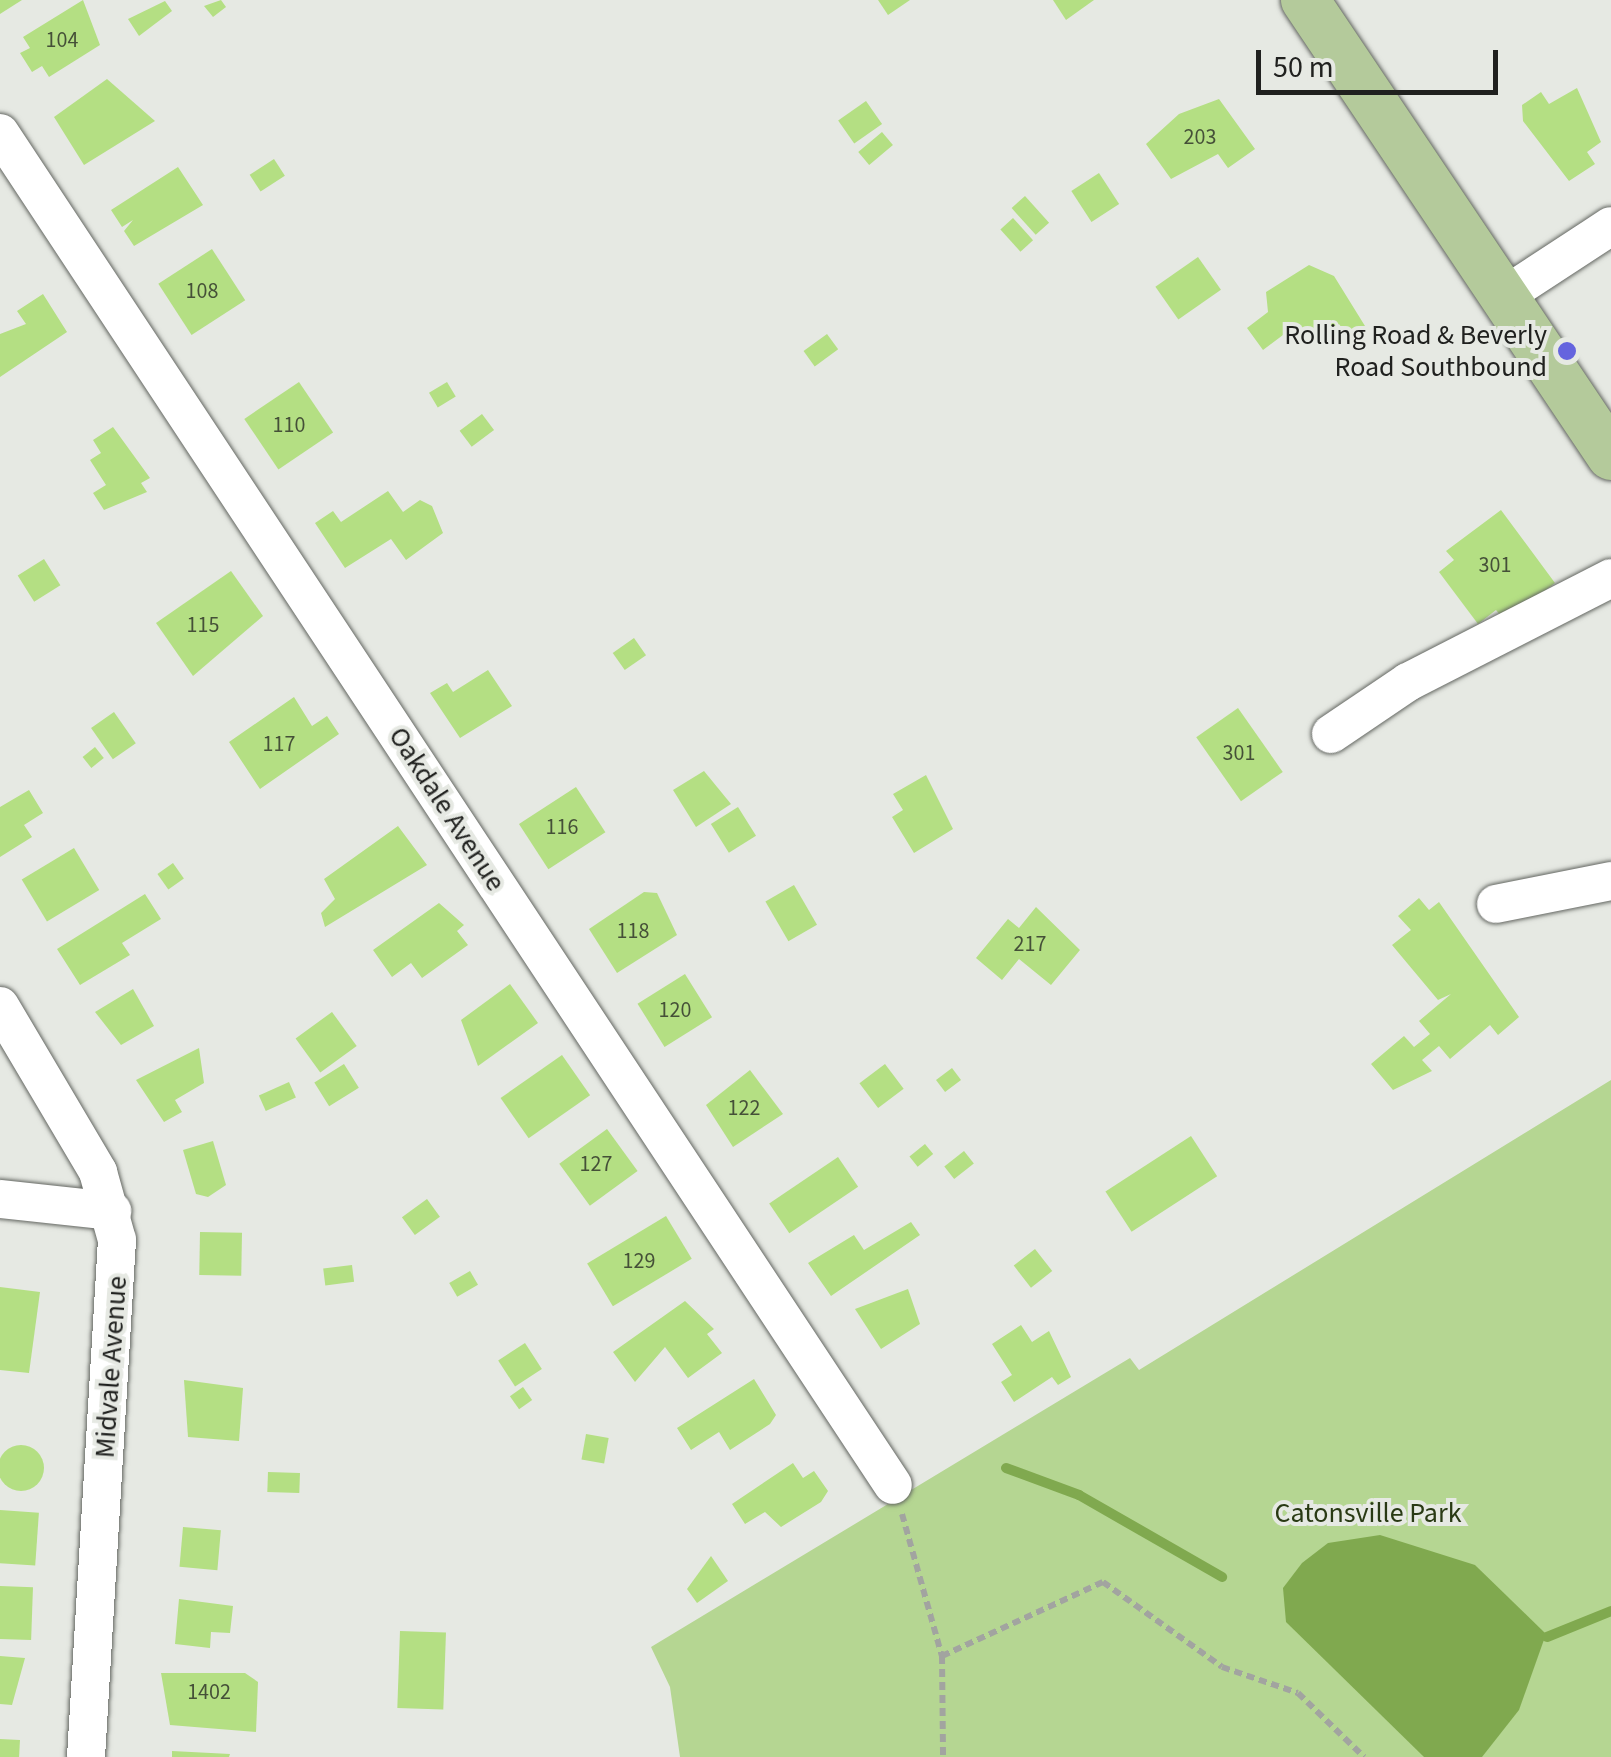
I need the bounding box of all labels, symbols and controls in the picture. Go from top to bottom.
house number: 104 [46,28,78,54]
scale bar [1261,30,1504,92]
text: 50 m [1273,46,1334,89]
house number: 203 [1184,125,1216,151]
house number: 108 [186,279,218,305]
place label: Rolling Road & Beverly Road Southbound [1284,318,1547,384]
marker: Rolling Road & Beverly Road Southbound [1556,340,1578,362]
house number: 110 [273,413,305,439]
house number: 301 [1479,553,1511,579]
house number: 115 [187,613,219,639]
street label: Oakdale Avenue [382,721,512,897]
house number: 117 [263,732,295,758]
house number: 301 [1223,741,1255,767]
house number: 116 [546,815,578,841]
house number: 118 [617,919,649,945]
house number: 217 [1014,932,1046,958]
house number: 120 [659,998,691,1024]
house number: 122 [728,1096,760,1122]
house number: 127 [580,1152,612,1178]
house number: 129 [623,1249,655,1275]
street label: Midvale Avenue [88,1275,134,1459]
park label: Catonsville Park [1274,1496,1462,1530]
house number: 1402 [187,1680,231,1706]

